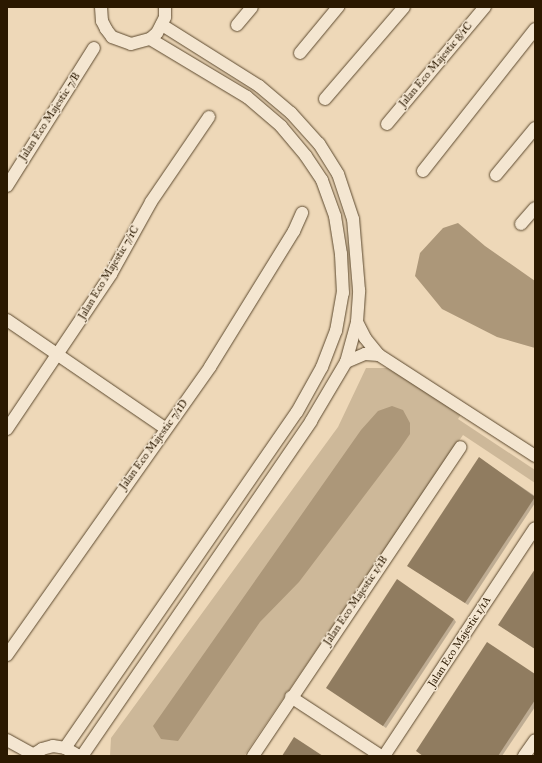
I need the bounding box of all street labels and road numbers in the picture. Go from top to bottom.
street label: Jalan Eco Majestic 8/1C [397,20,475,110]
street label: Jalan Eco Majestic 7/B [17,70,83,164]
street label: Jalan Eco Majestic 7/1C [76,224,142,322]
street label: Jalan Eco Majestic 7/1D [117,397,191,493]
street label: Jalan Eco Majestic 1/1B [321,554,391,648]
street label: Jalan Eco Majestic 1/1A [426,594,494,690]

